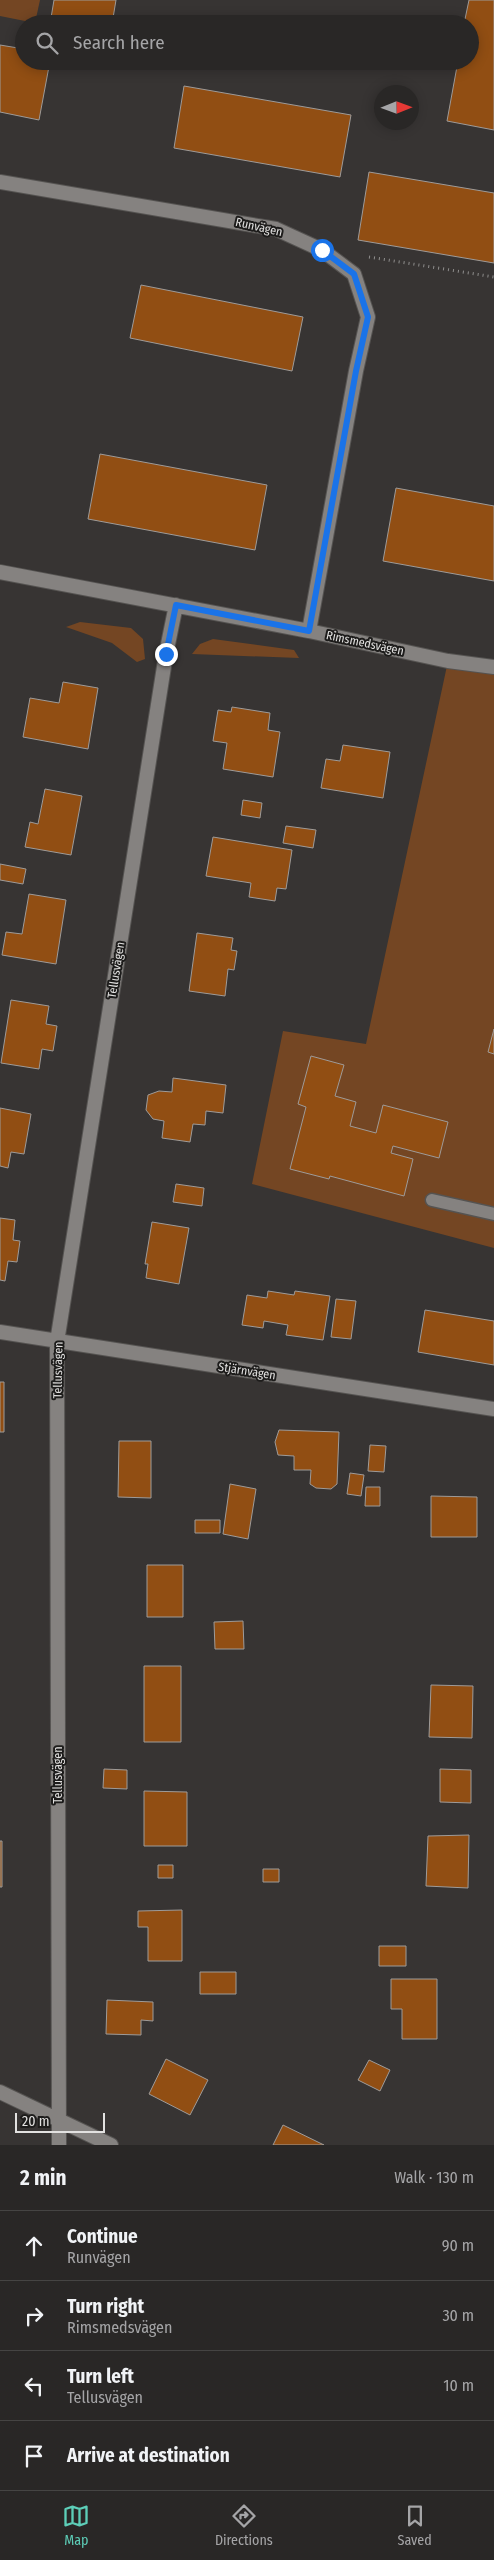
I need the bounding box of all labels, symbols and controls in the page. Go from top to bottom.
search box [15,15,479,70]
icon: search [33,29,61,57]
text: Search here [73,31,165,54]
north arrow [374,85,419,130]
street label: Runvägen [234,215,284,239]
route start [311,239,334,262]
street label: Rimsmedsvägen [325,628,405,658]
route end [155,643,178,666]
street label: Tellusvägen [105,941,127,999]
street label: Tellusvägen [51,1341,65,1399]
street label: Stjärnvägen [217,1360,277,1382]
street label: Tellusvägen [51,1746,65,1804]
scale bar [15,2110,105,2133]
text: 20 m [22,2113,50,2130]
text: 2 min [20,2165,67,2191]
text: Walk · 130 m [394,2168,474,2187]
text: Continue [67,2225,138,2248]
icon: ahead [20,2232,48,2260]
text: 90 m [442,2236,474,2255]
text: Runvägen [67,2248,131,2267]
text: Turn right [67,2295,144,2318]
icon: right [20,2302,48,2330]
text: 30 m [442,2306,474,2325]
text: Rimsmedsvägen [67,2318,172,2337]
text: Turn left [67,2365,134,2388]
icon: left [20,2372,48,2400]
text: 10 m [443,2376,474,2395]
text: Tellusvägen [67,2388,143,2407]
icon: arrive [20,2442,48,2470]
text: Arrive at destination [67,2444,230,2467]
tab: Map [62,2502,90,2549]
tab: Directions [215,2502,273,2549]
tab: Saved [397,2502,432,2549]

